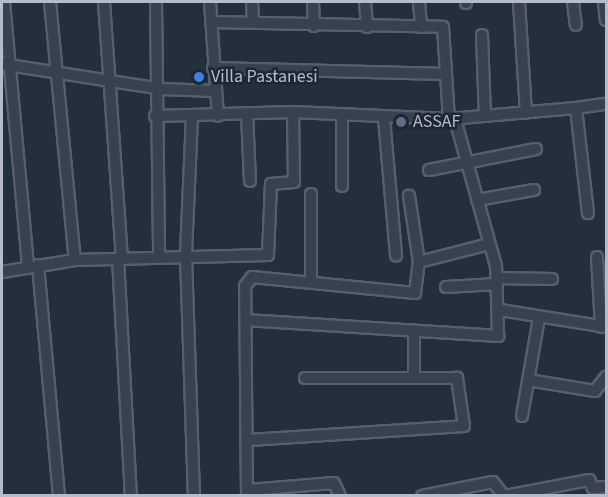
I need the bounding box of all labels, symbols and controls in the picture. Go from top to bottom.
place label: Villa Pastanesi [211,66,318,88]
marker: Villa Pastanesi [192,70,206,84]
place label: ASSAF [413,111,460,133]
marker: ASSAF [394,115,408,129]

